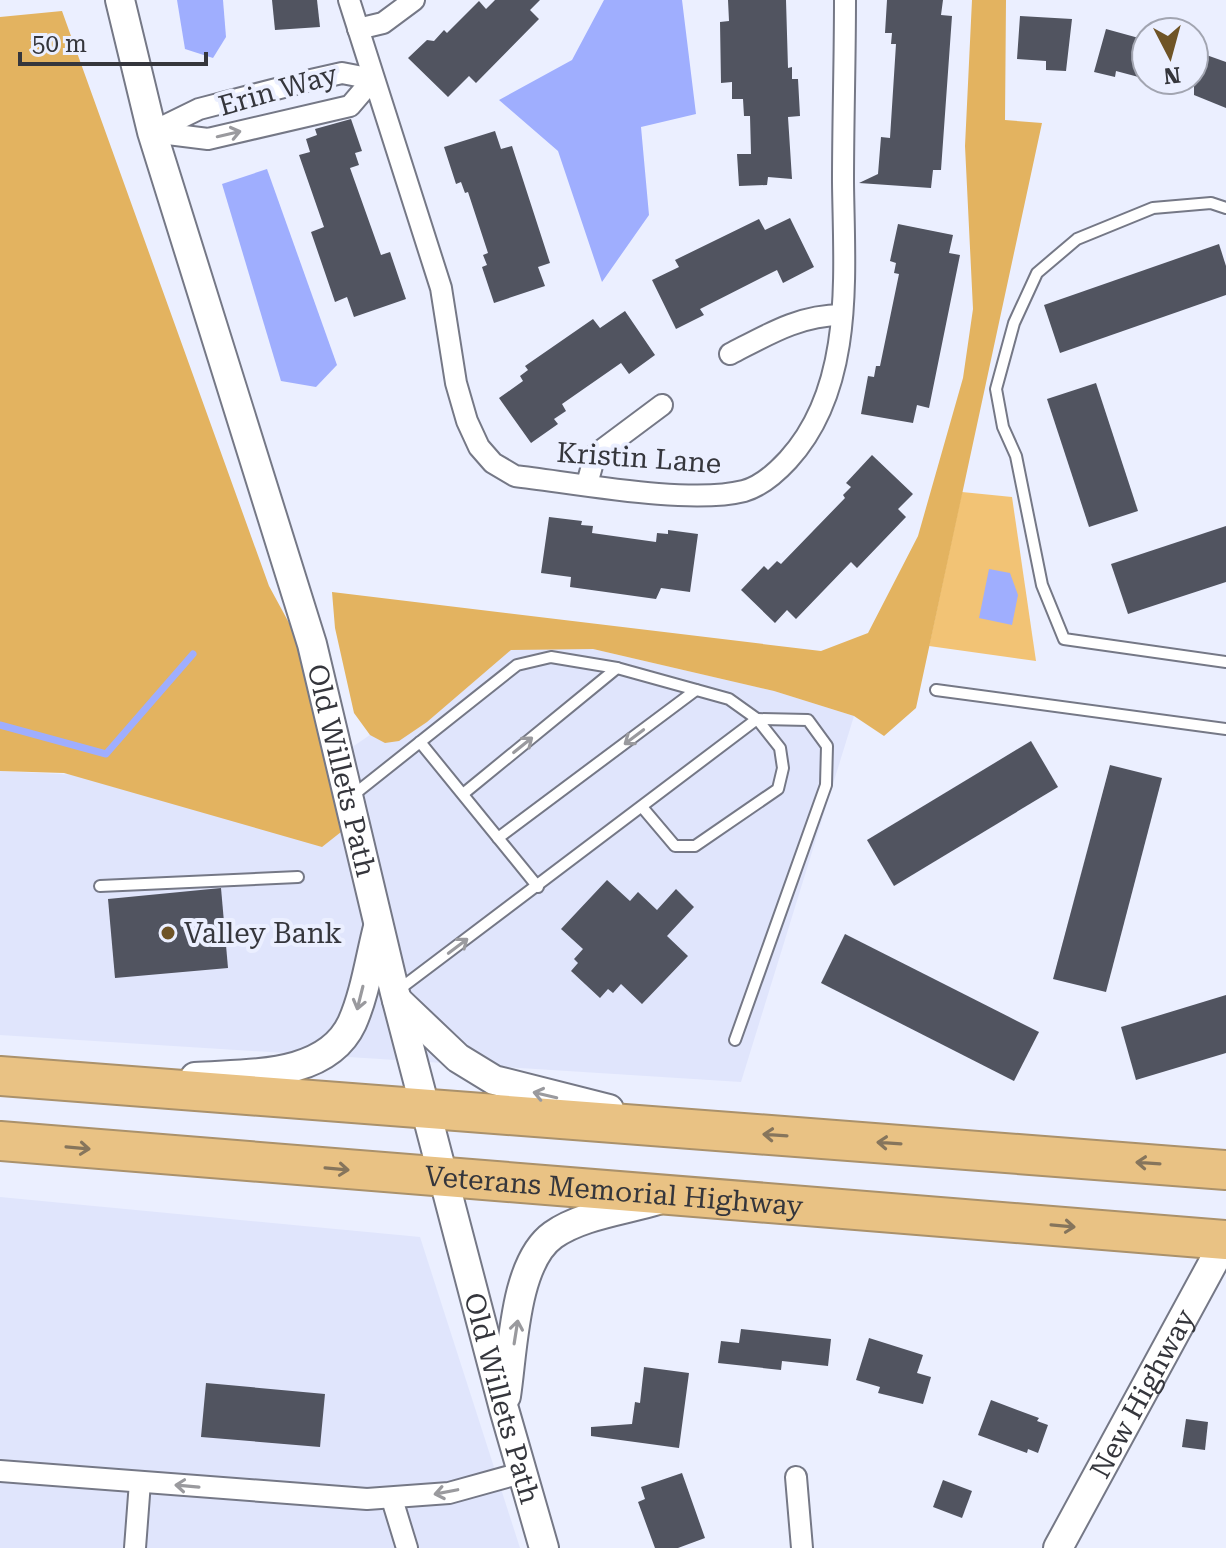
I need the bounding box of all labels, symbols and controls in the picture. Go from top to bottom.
scale bar [20,16,206,66]
north arrow [1130,16,1210,96]
text: 50 m [32,30,87,58]
street label: Erin Way [215,57,342,123]
text: N [1162,62,1182,89]
one-way arrow [215,126,241,141]
street label: Kristin Lane [556,436,722,480]
street label: Old Willets Path [301,661,383,880]
one-way arrow [623,729,645,745]
one-way arrow [512,736,533,754]
place label: Valley Bank [184,917,342,950]
marker: Valley Bank [159,924,177,942]
one-way arrow [447,938,468,955]
one-way arrow [351,984,366,1010]
one-way arrow [533,1086,559,1101]
one-way arrow [762,1127,789,1142]
one-way arrow [876,1135,903,1150]
one-way arrow [64,1141,91,1156]
one-way arrow [1135,1156,1162,1171]
street label: Veterans Memorial Highway [424,1159,805,1222]
one-way arrow [323,1162,350,1177]
one-way arrow [1049,1219,1076,1234]
street label: Old Willets Path [458,1289,547,1507]
street label: New Highway [1083,1303,1201,1484]
one-way arrow [509,1319,524,1345]
one-way arrow [174,1478,201,1493]
one-way arrow [434,1486,459,1501]

